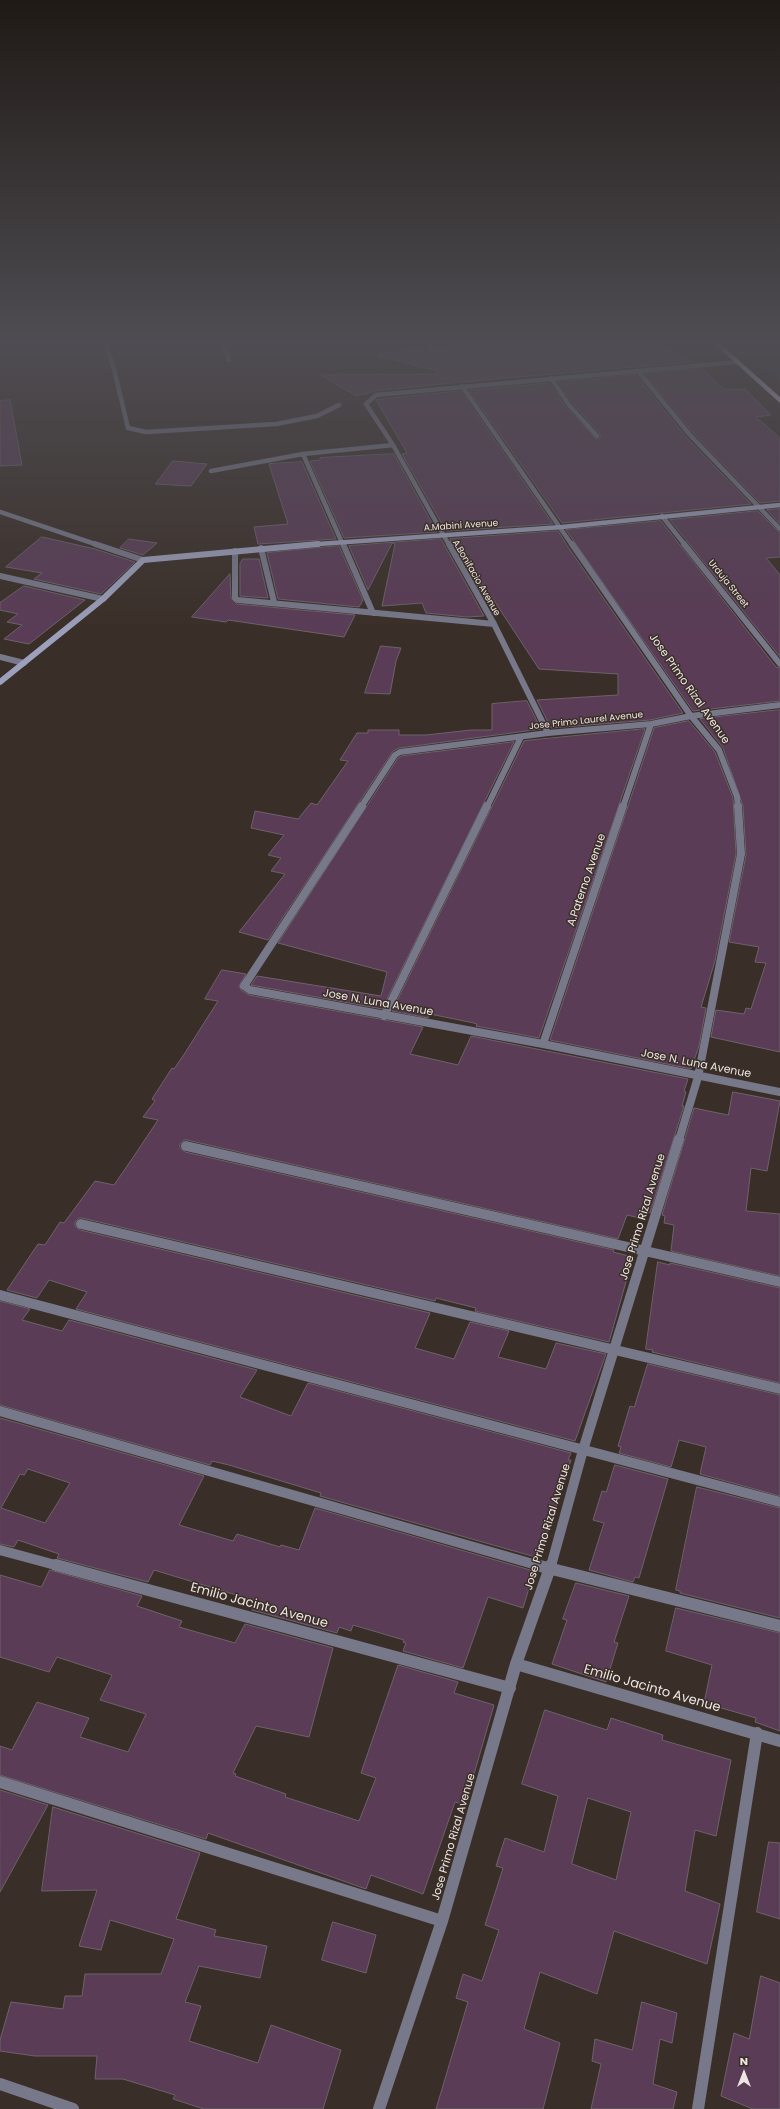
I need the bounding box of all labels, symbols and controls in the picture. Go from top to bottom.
street label: A.Mabini Avenue [424,518,498,534]
street label: A.Bonifacio Avenue [450,538,502,618]
street label: Urduja Street [705,558,751,610]
street label: Jose Primo Rizal Avenue [646,631,732,747]
street label: Jose Primo Laurel Avenue [528,710,644,732]
street label: A.Paterno Avenue [565,832,609,928]
street label: Jose N. Luna Avenue [322,987,434,1019]
street label: Jose N. Luna Avenue [640,1047,752,1081]
street label: Jose Primo Rizal Avenue [617,1152,669,1282]
street label: Jose Primo Rizal Avenue [522,1462,574,1592]
street label: Emilio Jacinto Avenue [188,1580,330,1632]
street label: Emilio Jacinto Avenue [582,1662,722,1716]
street label: Jose Primo Rizal Avenue [430,1772,478,1902]
north arrow [724,2053,764,2093]
text: N [740,2053,748,2069]

